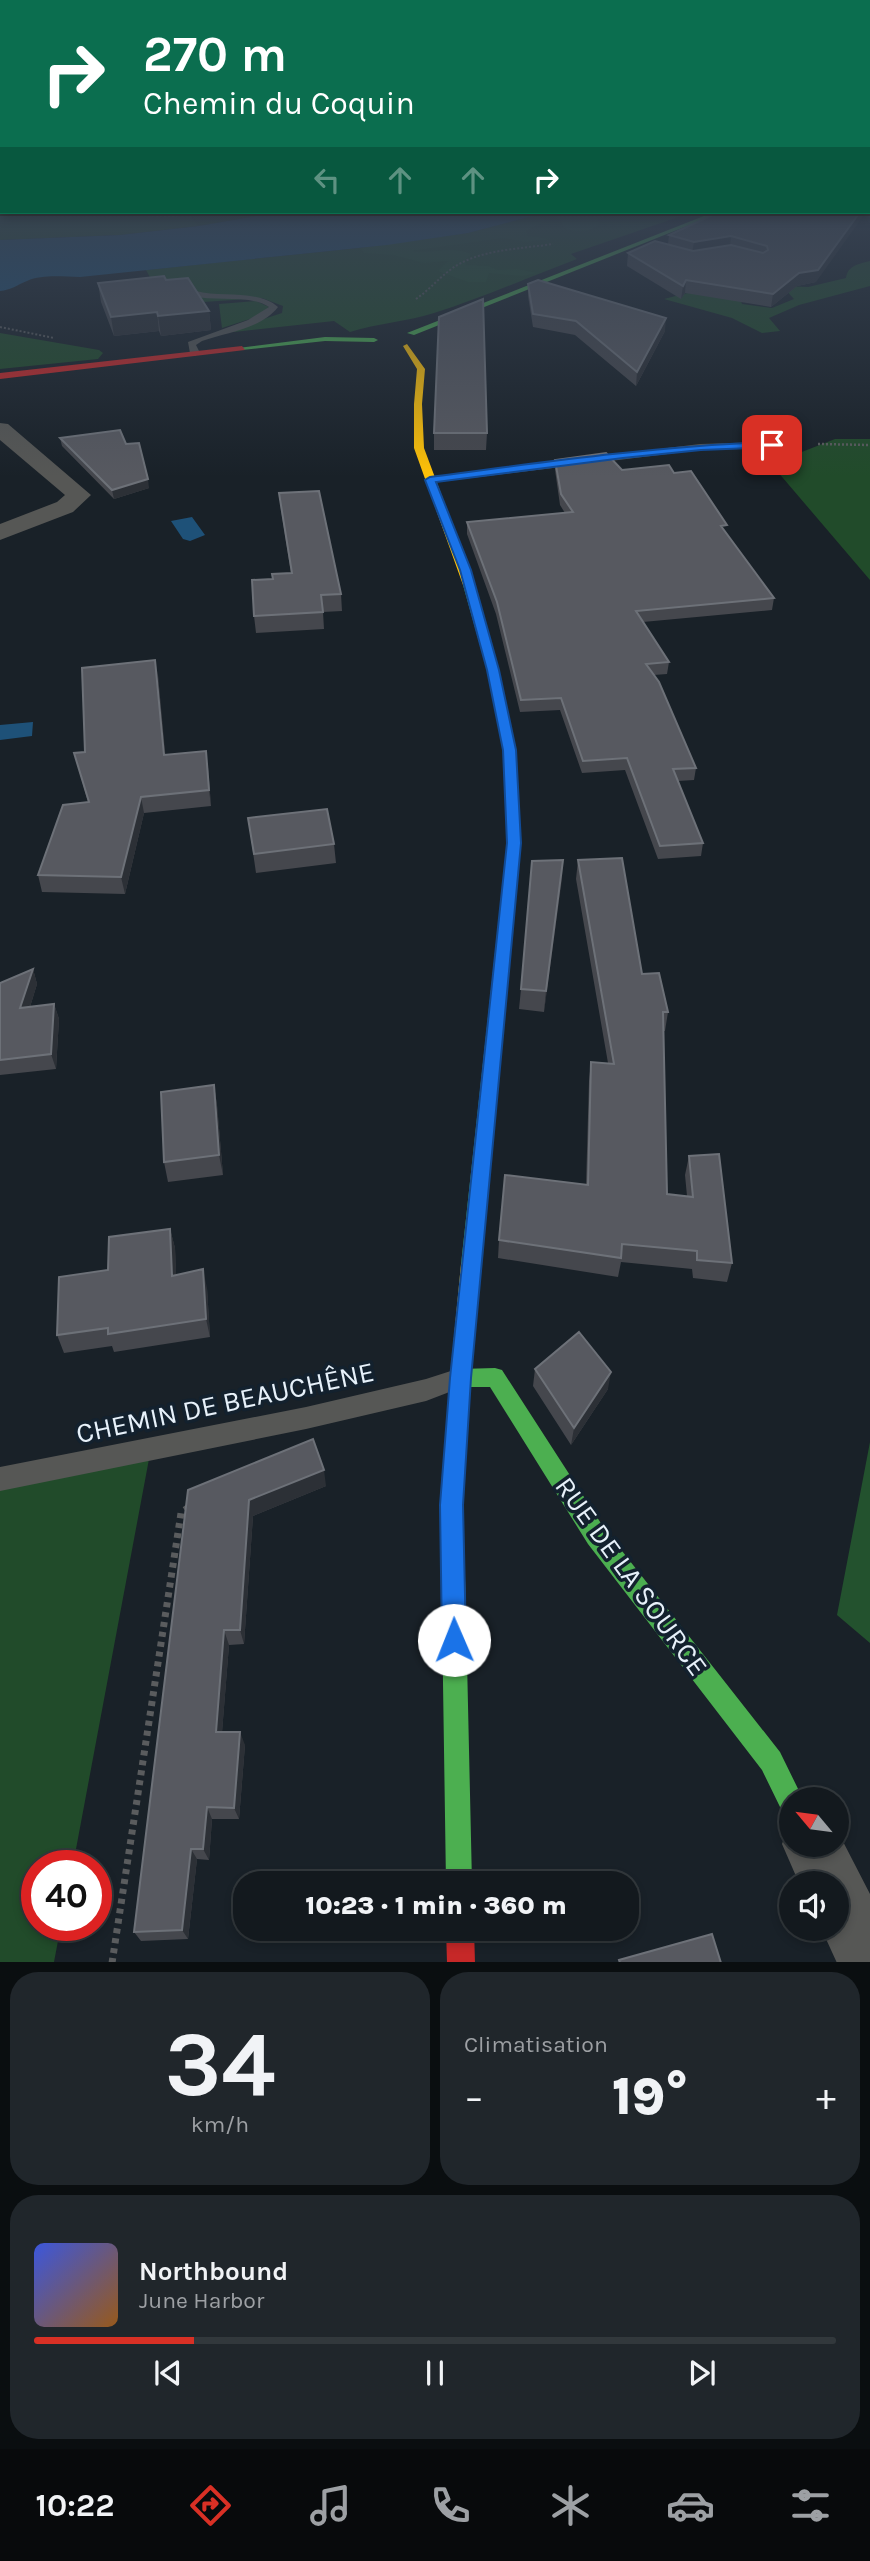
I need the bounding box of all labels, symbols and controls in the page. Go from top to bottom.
text: 270 m [143,26,287,83]
icon: right [28,28,119,119]
text: Chemin du Coquin [143,85,415,122]
icon: left [308,161,346,199]
icon: ahead [381,161,419,199]
icon: ahead [454,161,492,199]
icon: right [527,161,565,199]
pin [742,415,802,475]
icon: arrive [753,426,791,464]
street label: CHEMIN DE BEAUCHÊNE [73,1355,377,1450]
street label: RUE DE LA SOURCE [548,1470,715,1682]
position arrow [417,1603,491,1677]
north arrow [779,1787,849,1857]
map controls [779,1787,849,1941]
speed limit sign: 40 [21,1850,112,1941]
button: sound [779,1871,849,1941]
text: 10:23 · 1 min · 360 m [305,1890,567,1921]
text: 34 [165,2012,275,2118]
text: Climatisation [464,2031,608,2058]
text: 19° [612,2066,688,2127]
text: − [464,2075,484,2120]
text: + [816,2075,836,2120]
text: km/h [191,2111,249,2138]
text: Northbound [139,2256,288,2287]
text: June Harbor [139,2287,264,2314]
icon: previous [149,2354,187,2392]
icon: pause [416,2354,454,2392]
icon: next [683,2354,721,2392]
icon: directions [186,2481,235,2530]
icon: music [306,2481,355,2530]
icon: phone [426,2481,475,2530]
icon: climate [546,2481,595,2530]
icon: car [666,2481,715,2530]
icon: filters [786,2481,835,2530]
text: 10:22 [36,2487,115,2524]

